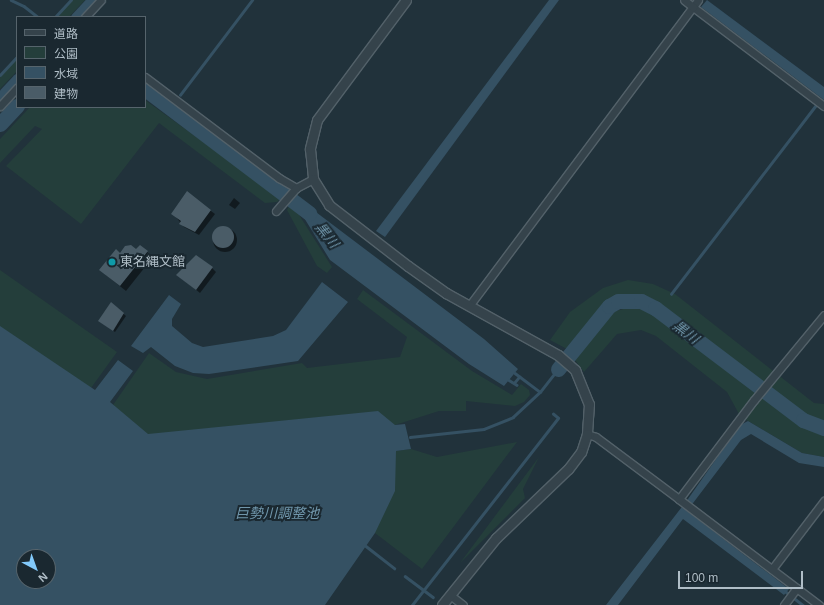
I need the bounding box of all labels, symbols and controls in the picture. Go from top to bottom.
legend [16,16,146,108]
text: 道路 [54,27,78,41]
text: 公園 [54,47,78,61]
text: 水域 [54,67,78,81]
text: 建物 [54,87,78,101]
water label: 黒川 [312,219,342,251]
place label: 東名縄文館 [120,254,185,270]
marker: 東名縄文館 [107,257,117,267]
water label: 黒川 [670,317,702,347]
water label: 巨勢川調整池 [235,505,319,521]
north arrow [16,549,56,589]
scale bar [680,563,805,589]
text: N [36,570,50,584]
text: 100 m [685,571,718,585]

